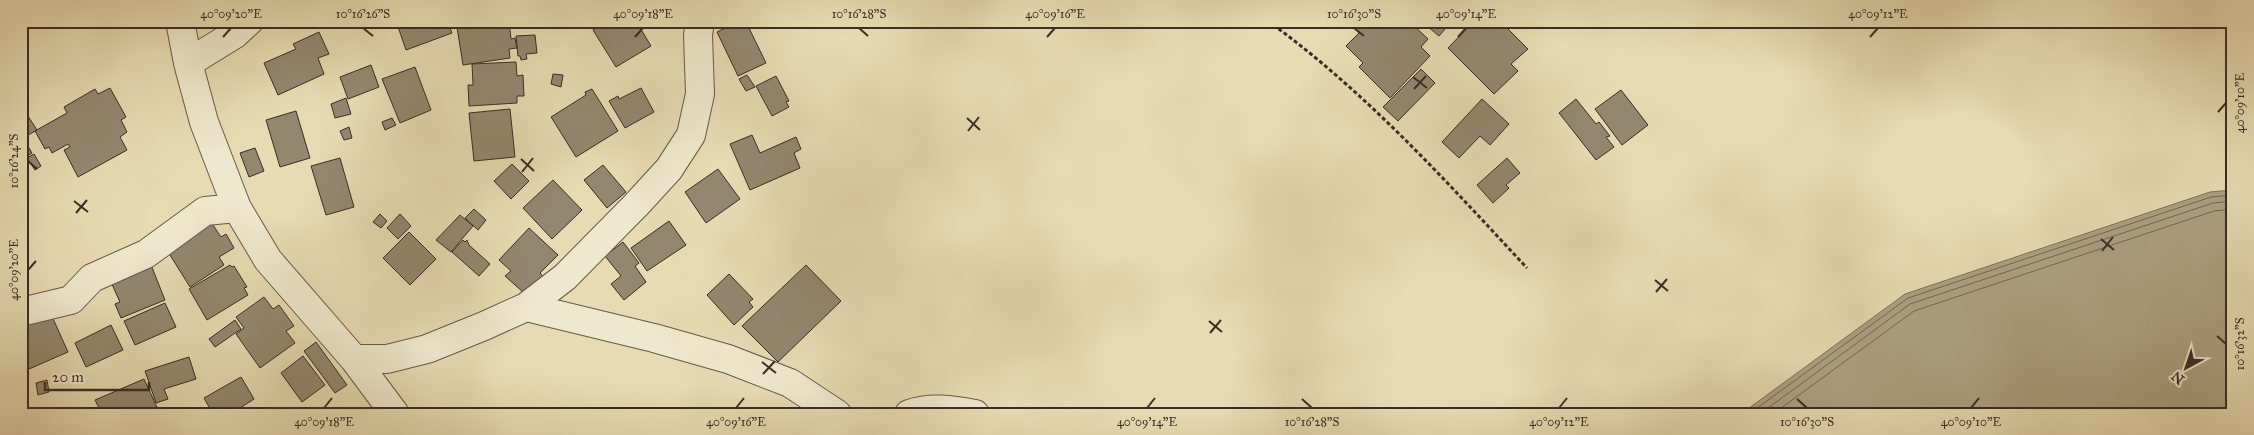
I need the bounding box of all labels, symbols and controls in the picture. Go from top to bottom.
text: 40°09'20"E [200,7,262,21]
text: 10°16'26"S [336,7,390,21]
text: 40°09'18"E [613,7,673,21]
text: 10°16'28"S [832,7,886,21]
text: 40°09'16"E [1025,7,1085,21]
text: 10°16'30"S [1327,7,1381,21]
text: 40°09'14"E [1436,7,1496,21]
text: 40°09'12"E [1848,7,1908,21]
text: 40°09'10"E [2233,72,2247,133]
text: 10°16'24"S [7,133,21,188]
text: 40°09'20"E [7,239,21,301]
text: 10°16'32"S [2233,317,2247,371]
north arrow [2162,342,2212,392]
scale bar [45,360,149,392]
text: N [2168,367,2188,388]
text: 20 m [52,368,84,386]
text: 40°09'18"E [294,415,354,429]
text: 40°09'16"E [706,415,766,429]
text: 40°09'14"E [1117,415,1177,429]
text: 10°16'28"S [1285,415,1339,429]
text: 40°09'12"E [1529,415,1589,429]
text: 10°16'30"S [1780,415,1834,429]
text: 40°09'10"E [1941,415,2002,429]

